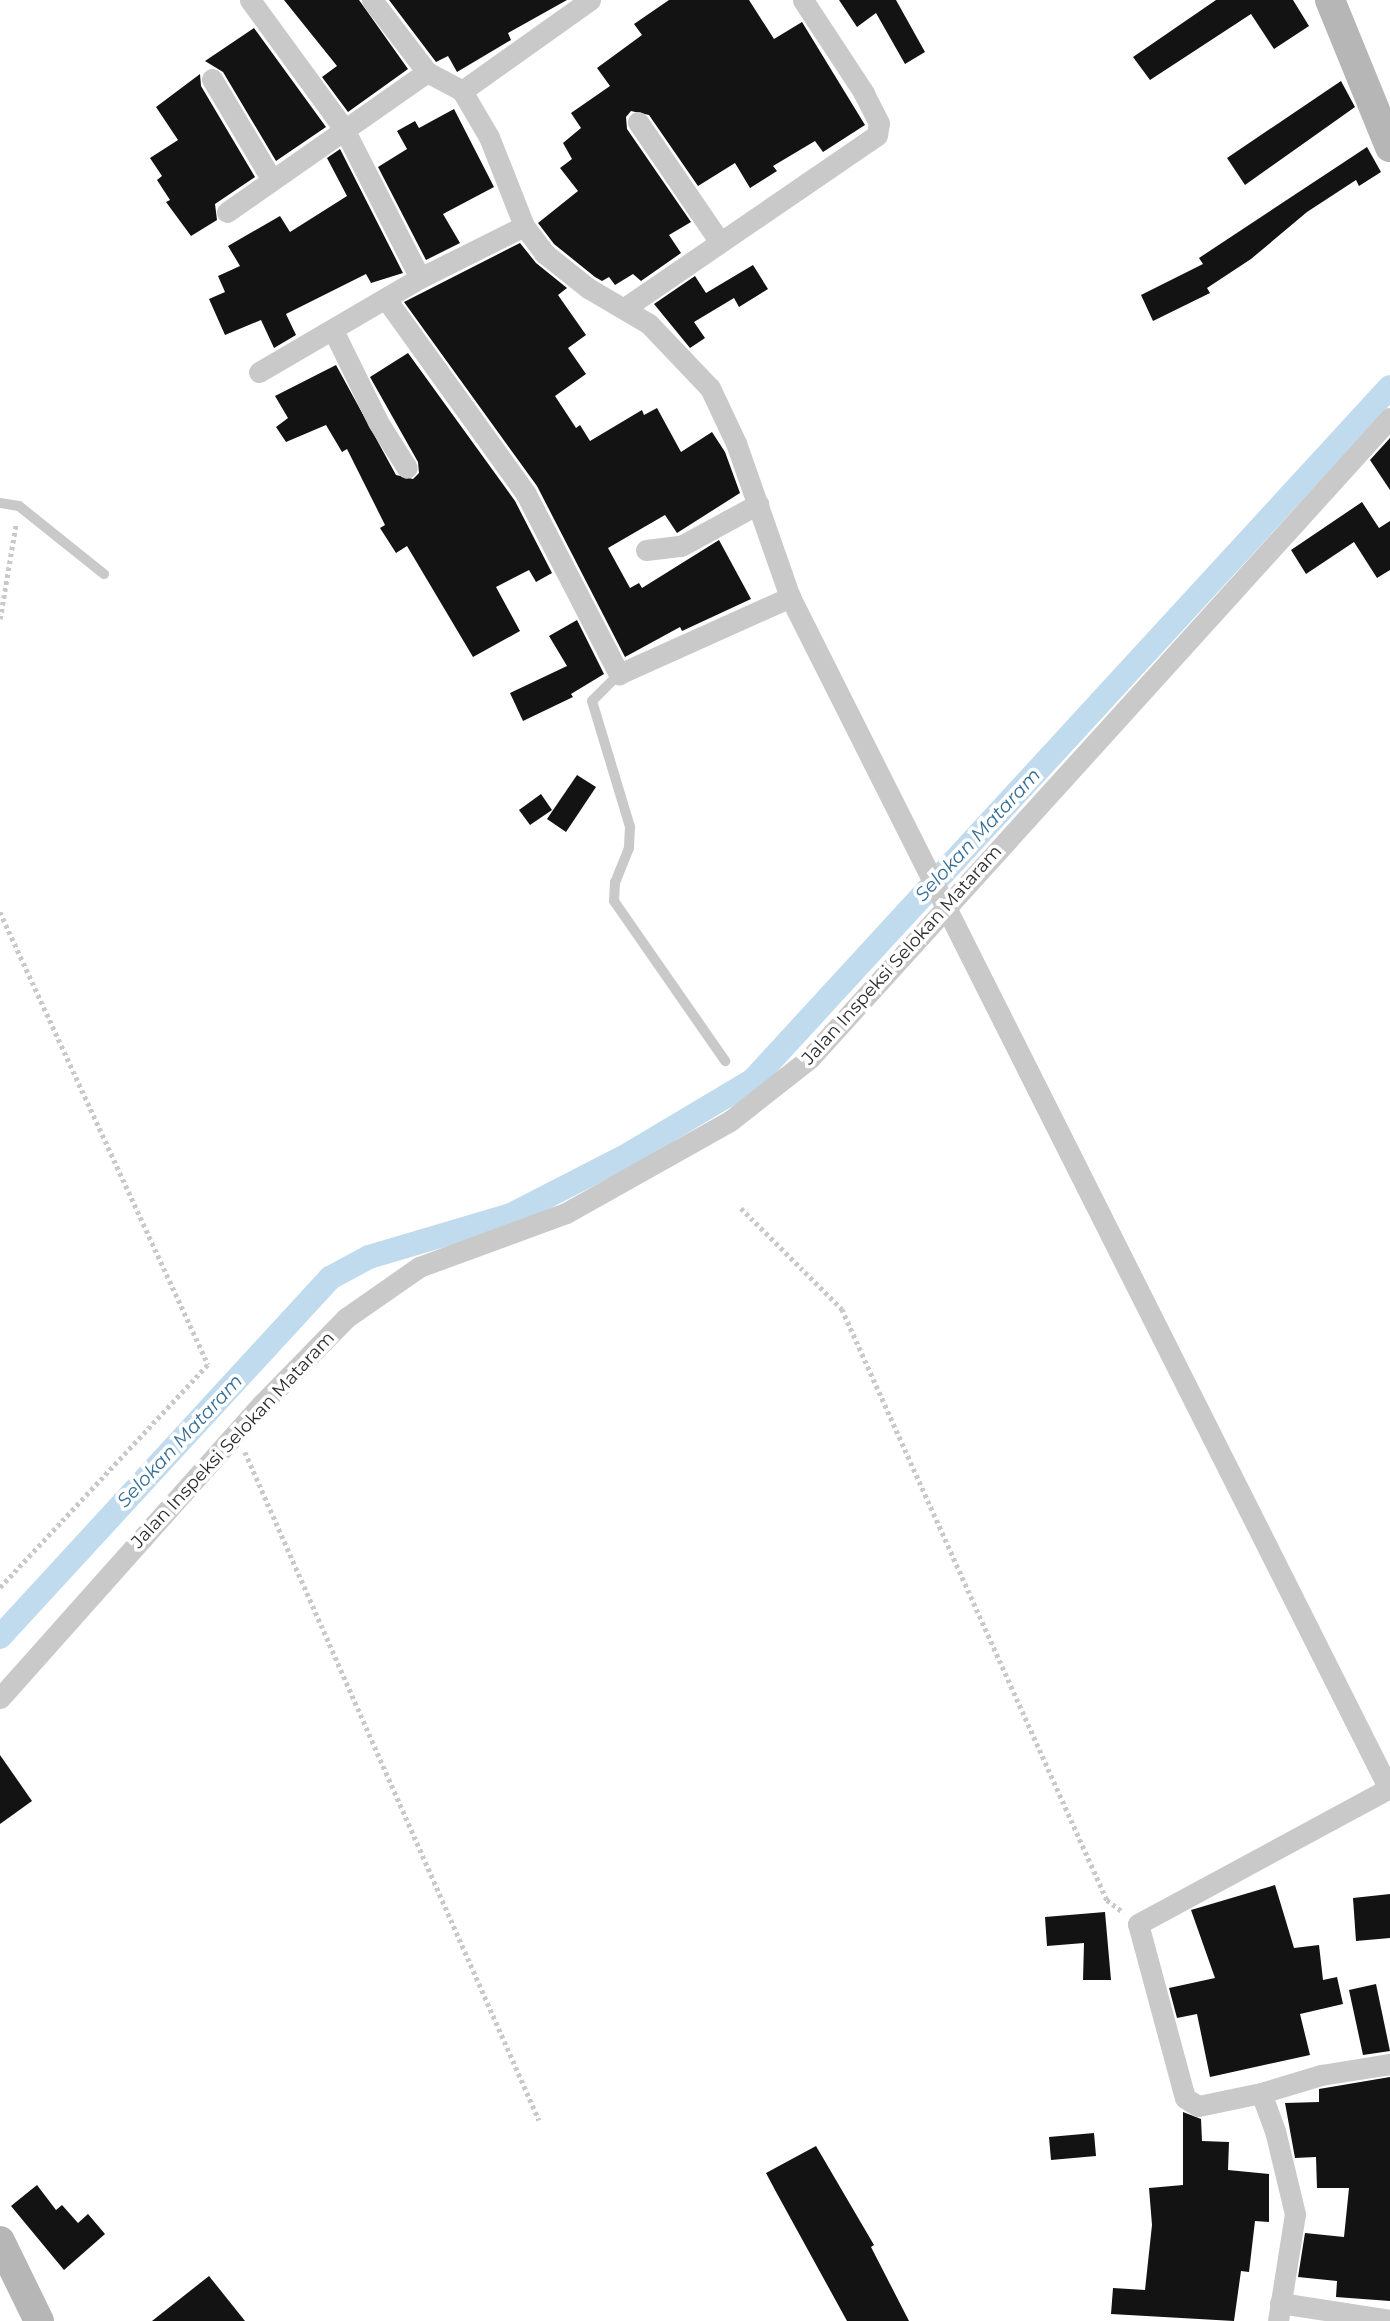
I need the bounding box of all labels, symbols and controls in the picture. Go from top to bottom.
water label: Selokan Mataram [911,764,1045,906]
street label: Jalan Inspeksi Selokan Mataram [798,841,1006,1069]
street label: Jalan Inspeksi Selokan Mataram [127,1327,339,1553]
water label: Selokan Mataram [113,1370,247,1512]

